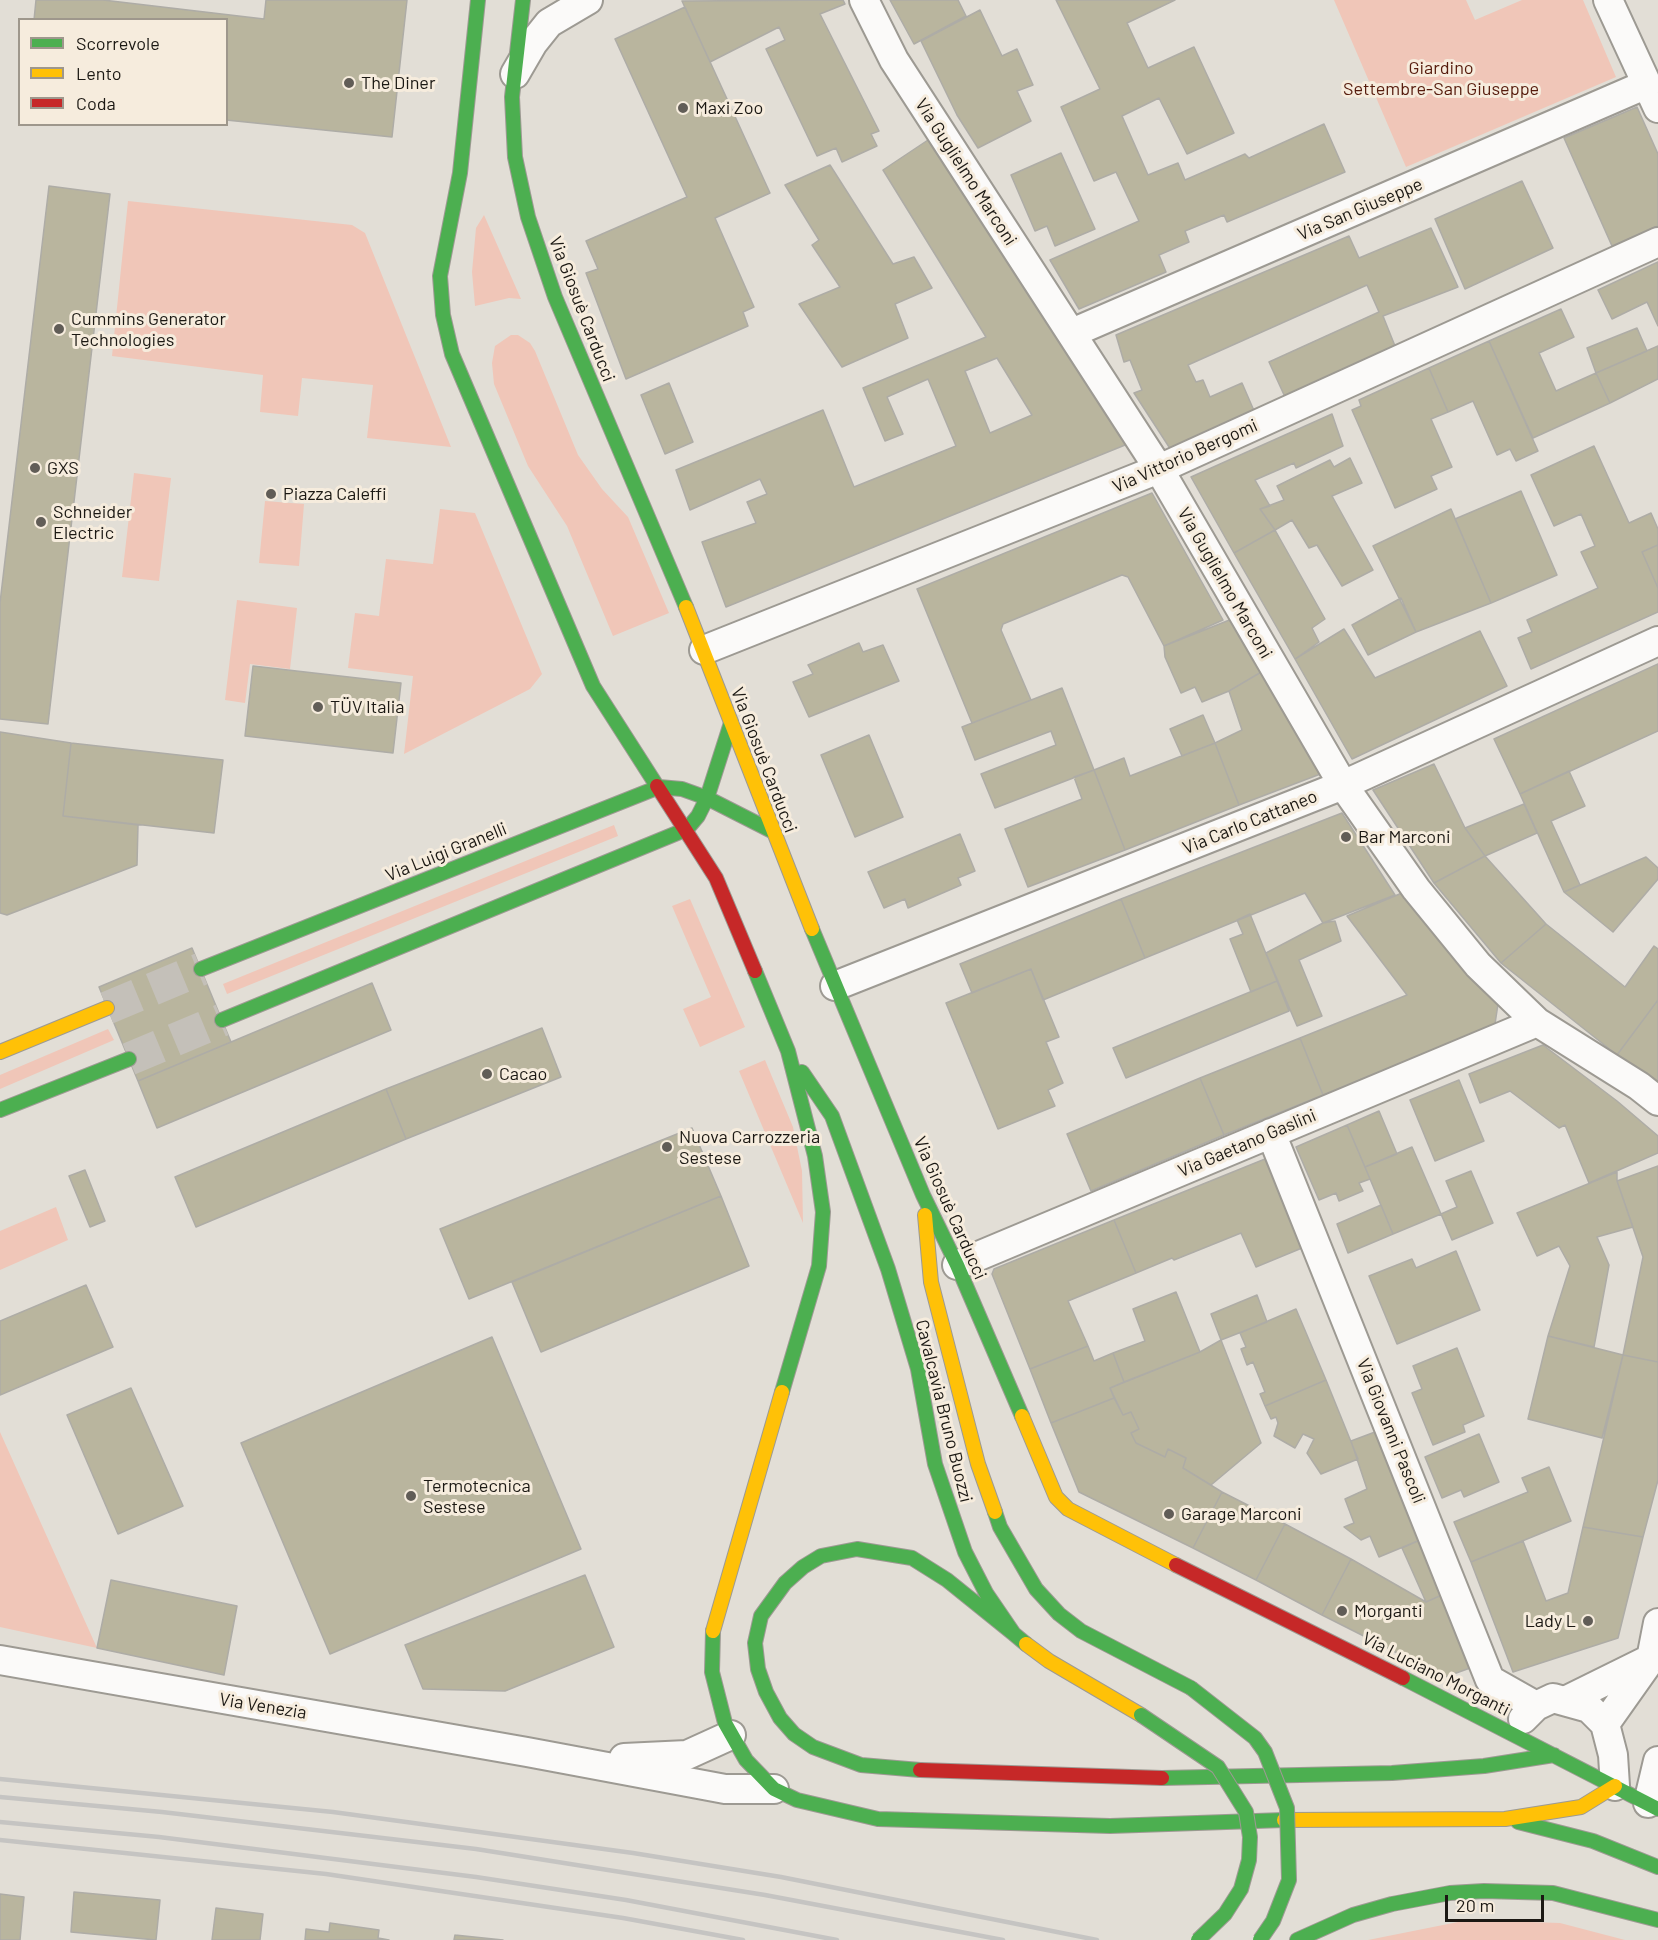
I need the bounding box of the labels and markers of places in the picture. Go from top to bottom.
place label: The Diner [361,72,435,94]
marker: The Diner [342,76,356,90]
place label: Maxi Zoo [695,97,763,119]
marker: Maxi Zoo [676,101,690,115]
place label: Cummins Generator Technologies [71,308,226,350]
marker: Cummins Generator Technologies [52,322,66,336]
place label: GXS [47,457,79,479]
marker: GXS [28,461,42,475]
place label: Piazza Caleffi [283,483,387,505]
marker: Piazza Caleffi [264,487,278,501]
place label: Schneider Electric [53,501,132,544]
marker: Schneider Electric [34,515,48,529]
place label: TÜV Italia [330,696,404,718]
marker: TÜV Italia [311,700,325,714]
place label: Bar Marconi [1358,826,1450,848]
marker: Bar Marconi [1339,830,1353,844]
place label: Cacao [499,1063,547,1085]
marker: Cacao [480,1067,494,1081]
place label: Nuova Carrozzeria Sestese [679,1126,820,1168]
marker: Nuova Carrozzeria Sestese [660,1140,674,1154]
place label: Termotecnica Sestese [423,1475,531,1518]
marker: Termotecnica Sestese [404,1489,418,1503]
place label: Garage Marconi [1181,1503,1302,1525]
marker: Garage Marconi [1162,1507,1176,1521]
place label: Morganti [1354,1600,1423,1622]
marker: Morganti [1335,1604,1349,1618]
place label: Lady L [1525,1610,1576,1632]
marker: Lady L [1581,1614,1595,1628]

